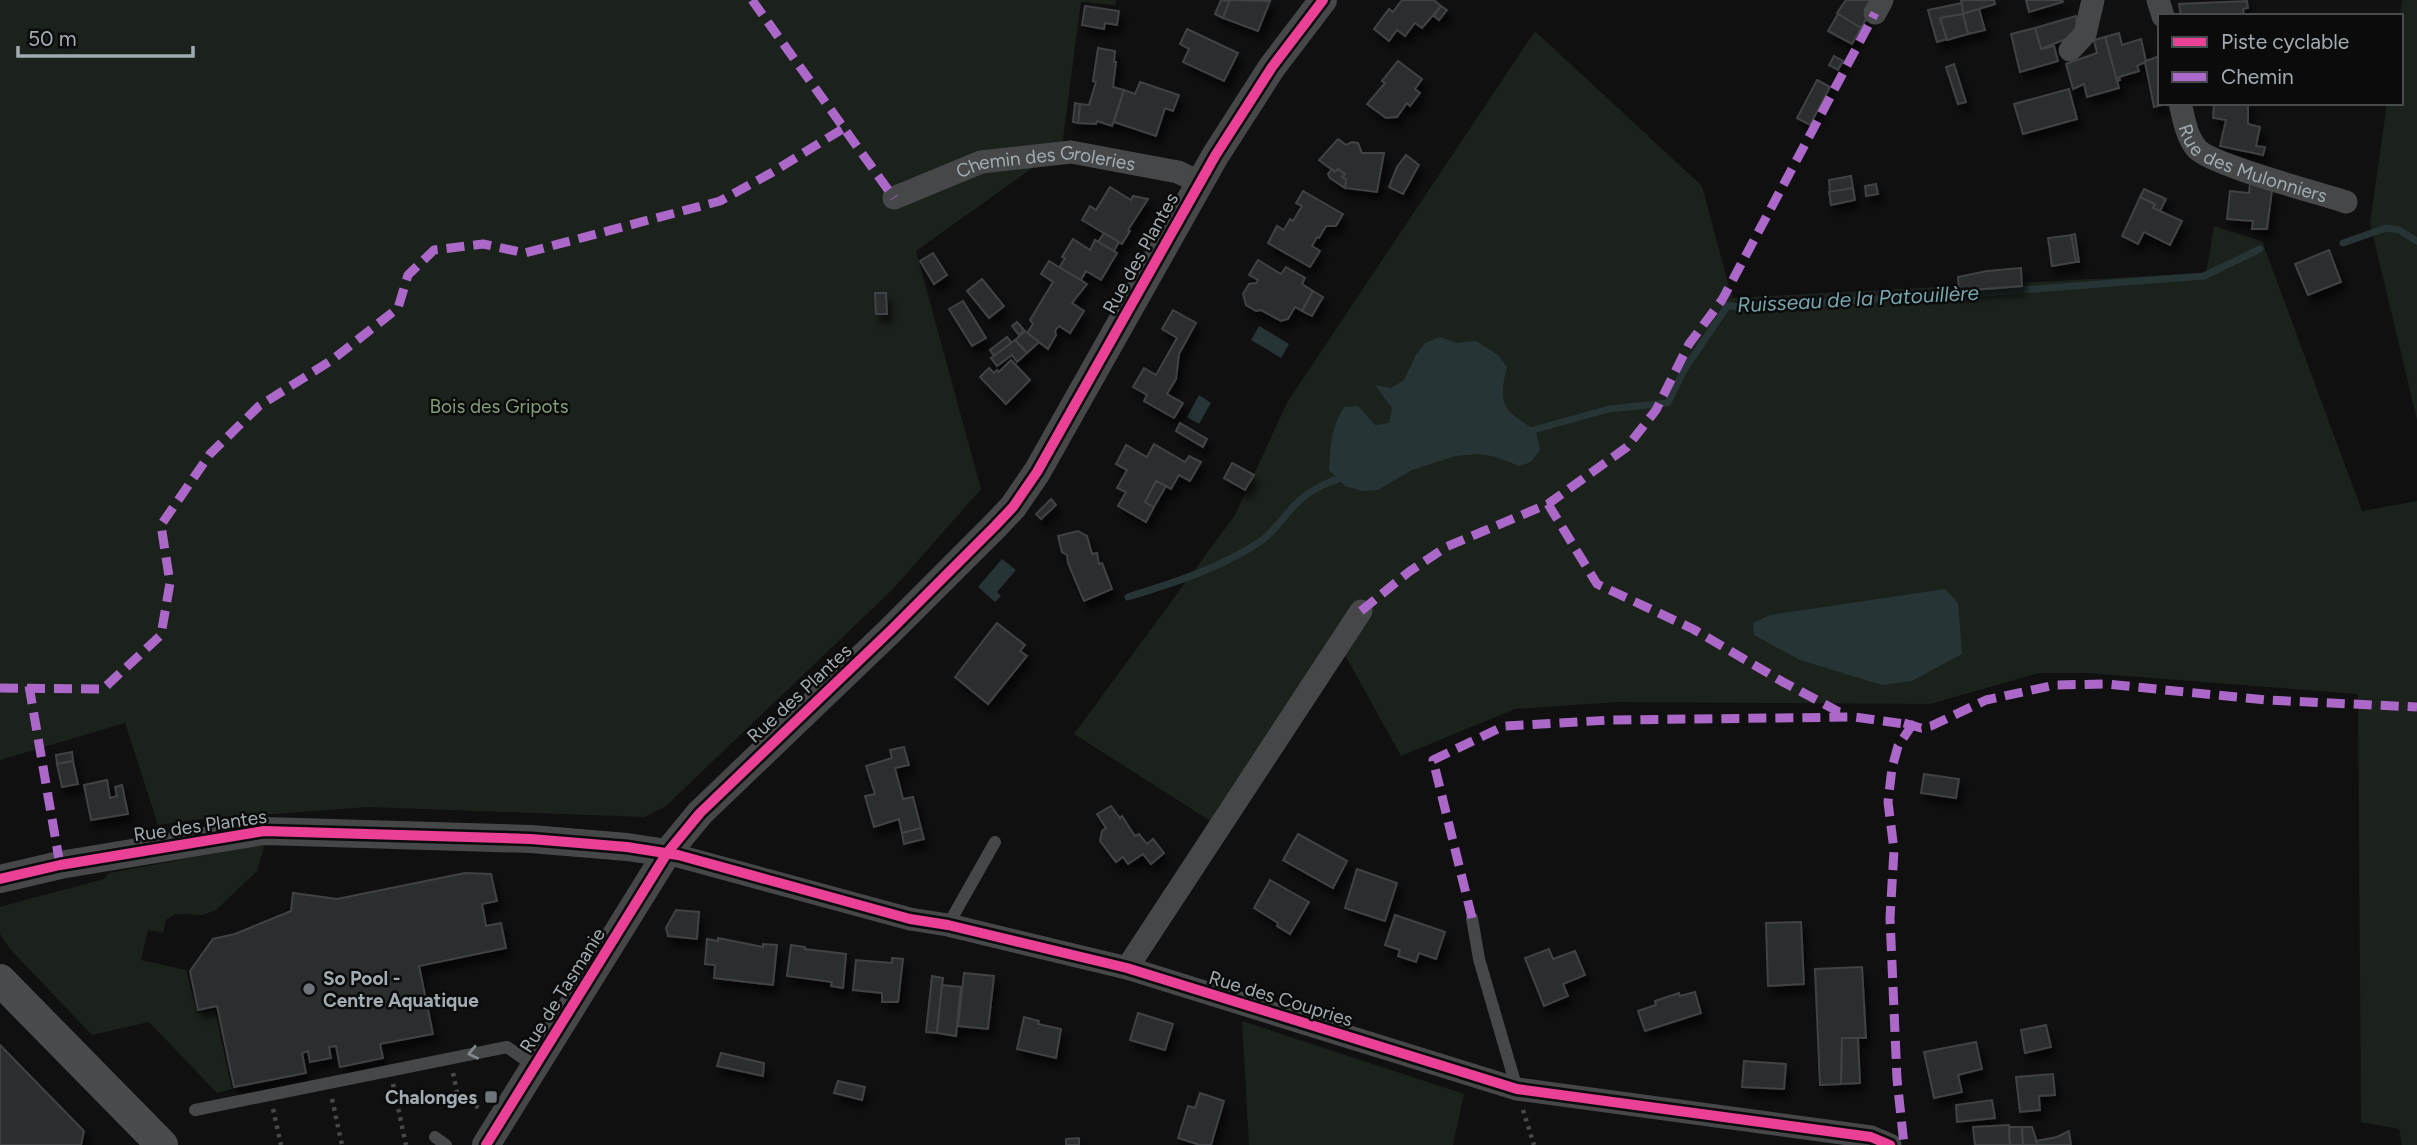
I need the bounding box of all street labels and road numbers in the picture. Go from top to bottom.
street label: Rue des Mulonniers [2174,121,2330,208]
street label: Chemin des Groleries [953,141,1137,183]
street label: Rue des Plantes [1098,189,1183,318]
street label: Rue des Plantes [742,639,856,748]
street label: Rue des Plantes [132,805,268,846]
street label: Rue de Tasmanie [515,924,610,1057]
street label: Rue des Coupries [1206,966,1356,1031]

